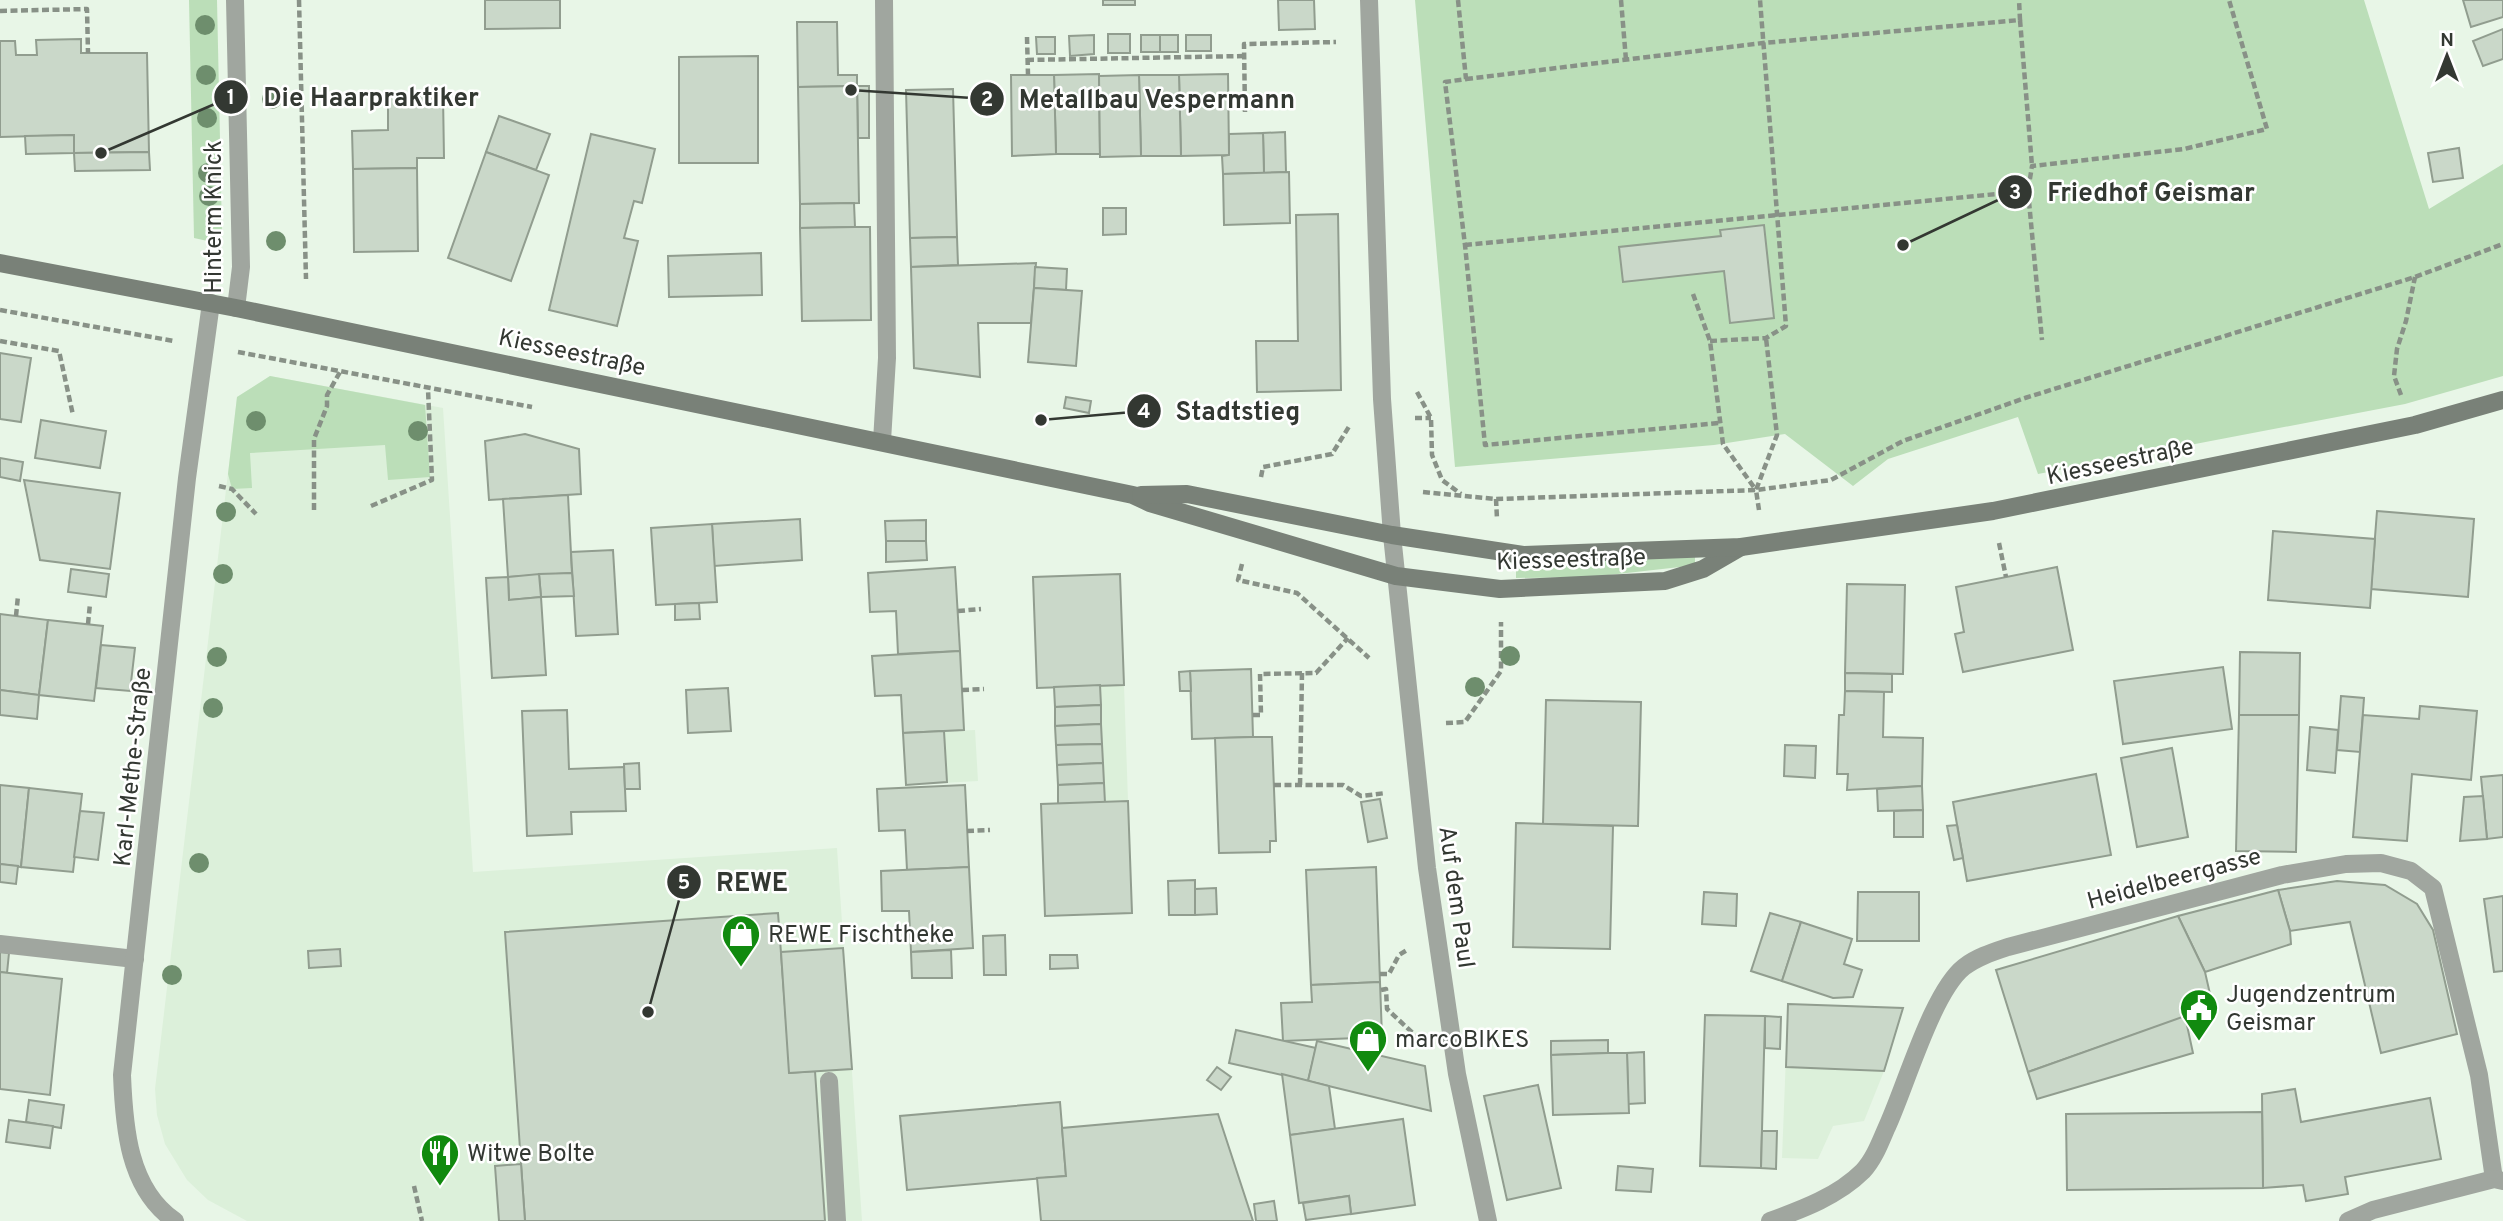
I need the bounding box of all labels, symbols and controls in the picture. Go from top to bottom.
north arrow [2412,21,2482,91]
text: N [2440,29,2454,53]
callout: Die Haarpraktiker [214,73,493,120]
callout: Metallbau Vespermann [969,75,1310,122]
text: Die Haarpraktiker [263,83,479,116]
text: 1 [227,85,235,112]
text: Metallbau Vespermann [1019,85,1295,118]
text: 2 [981,87,993,114]
street label: Hinterm Knick [200,140,230,294]
callout: Friedhof Geismar [1998,168,2268,215]
text: Friedhof Geismar [2047,178,2255,211]
text: 3 [2009,180,2021,207]
street label: Kiesseestraße [495,324,648,384]
callout: Stadtstieg [1127,387,1315,434]
text: Stadtstieg [1176,397,1300,430]
text: 4 [1137,399,1151,426]
street label: Kiesseestraße [2044,433,2197,493]
street label: Kiesseestraße [1496,543,1646,579]
street label: Karl-Methe-Straße [109,666,159,868]
street label: Auf dem Paul [1430,824,1480,970]
street label: Heidelbeergasse [2084,842,2265,918]
callout: REWE [667,858,801,905]
text: REWE [716,868,788,901]
text: 5 [678,870,690,897]
shop icon: REWE Fischtheke [720,913,762,968]
place label: REWE Fischtheke [768,921,954,951]
place label: Jugendzentrum Geismar [2226,981,2396,1039]
public building icon: Jugendzentrum Geismar [2178,987,2220,1042]
shop icon: marcoBIKES [1347,1018,1389,1073]
place label: marcoBIKES [1395,1026,1529,1056]
restaurant icon: Witwe Bolte [419,1132,461,1187]
place label: Witwe Bolte [467,1140,595,1170]

